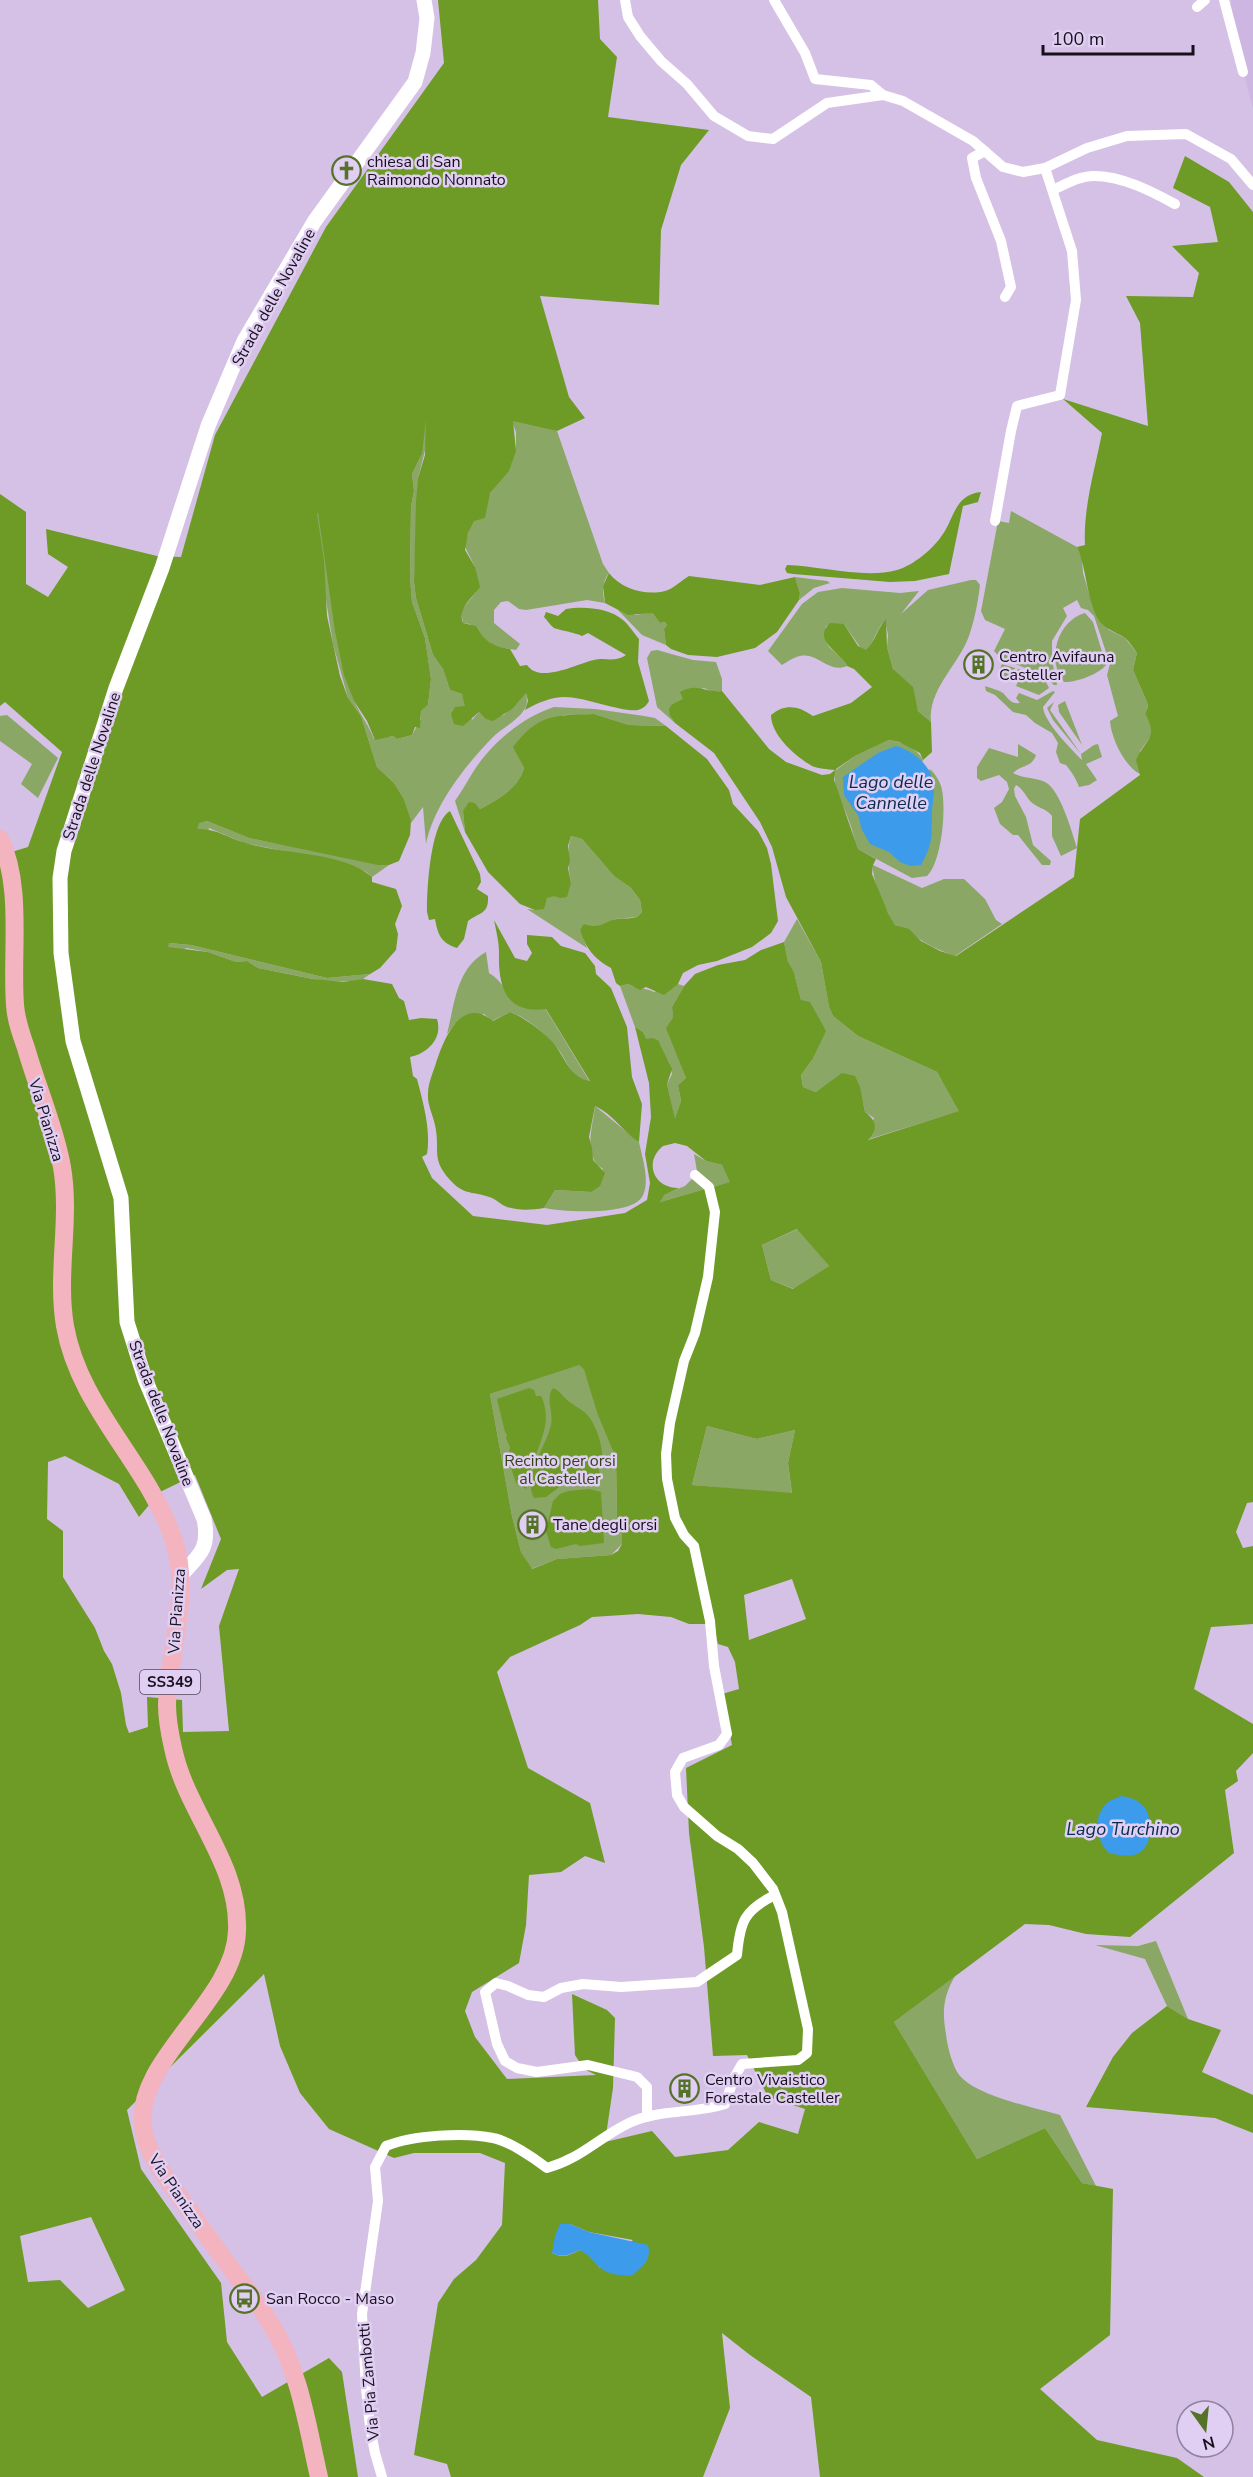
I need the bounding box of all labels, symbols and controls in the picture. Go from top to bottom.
scale bar [1043,18,1193,56]
text: 100 m [1052,27,1104,51]
place label: chiesa di San Raimondo Nonnato [367,151,506,191]
church icon: chiesa di San Raimondo Nonnato [330,154,362,186]
street label: Strada delle Novaline [227,225,321,370]
place label: Centro Avifauna Casteller [999,646,1115,686]
building icon: Centro Avifauna Casteller [962,649,994,681]
street label: Strada delle Novaline [58,689,126,843]
water label: Lago delle Cannelle [849,770,934,815]
street label: Via Pianizza [23,1075,69,1164]
street label: Strada delle Novaline [123,1337,199,1489]
park label: Recinto per orsi al Casteller [504,1450,616,1490]
building icon: Tane degli orsi [516,1508,548,1540]
place label: Tane degli orsi [553,1514,657,1536]
street label: Via Pianizza [163,1568,191,1656]
road number: SS349 [140,1670,200,1694]
water label: Lago Turchino [1066,1817,1180,1841]
place label: Centro Vivaistico Forestale Casteller [705,2069,840,2109]
building icon: Centro Vivaistico Forestale Casteller [668,2072,700,2104]
street label: Via Pianizza [143,2149,209,2233]
bus stop icon: San Rocco - Maso [229,2282,261,2314]
place label: San Rocco - Maso [266,2288,394,2310]
street label: Via Pia Zambotti [353,2322,385,2443]
north arrow [1175,2399,1235,2459]
text: N [1200,2430,1217,2455]

